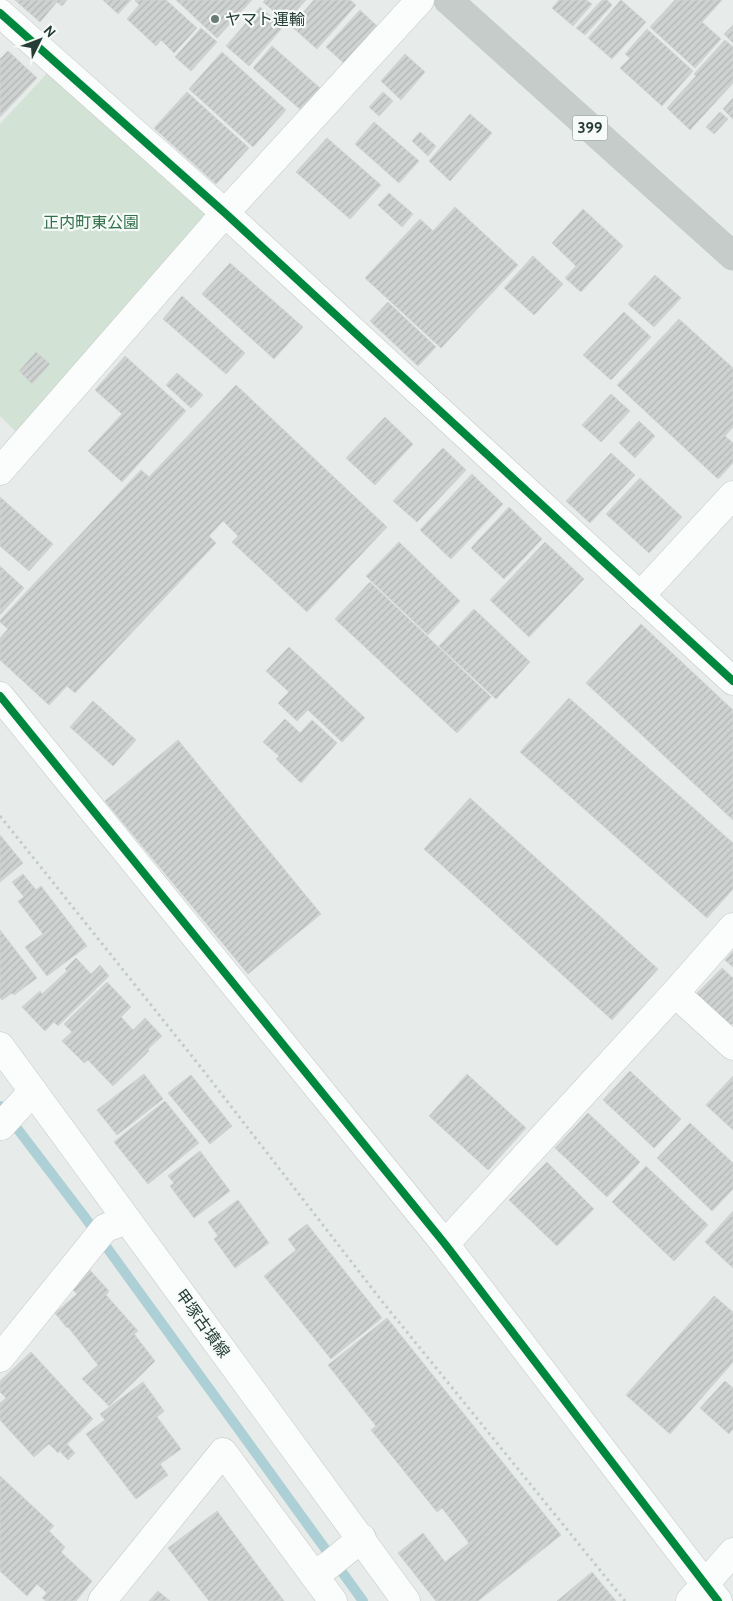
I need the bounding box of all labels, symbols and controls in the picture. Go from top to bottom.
place label: ヤマト運輸 [225,10,305,29]
marker: ヤマト運輸 [209,13,221,25]
north arrow [15,15,65,65]
text: N [40,22,60,41]
road number: 399 [572,116,608,140]
park label: 正内町東公園 [43,213,139,232]
street label: 甲塚古墳線 [171,1285,234,1361]

